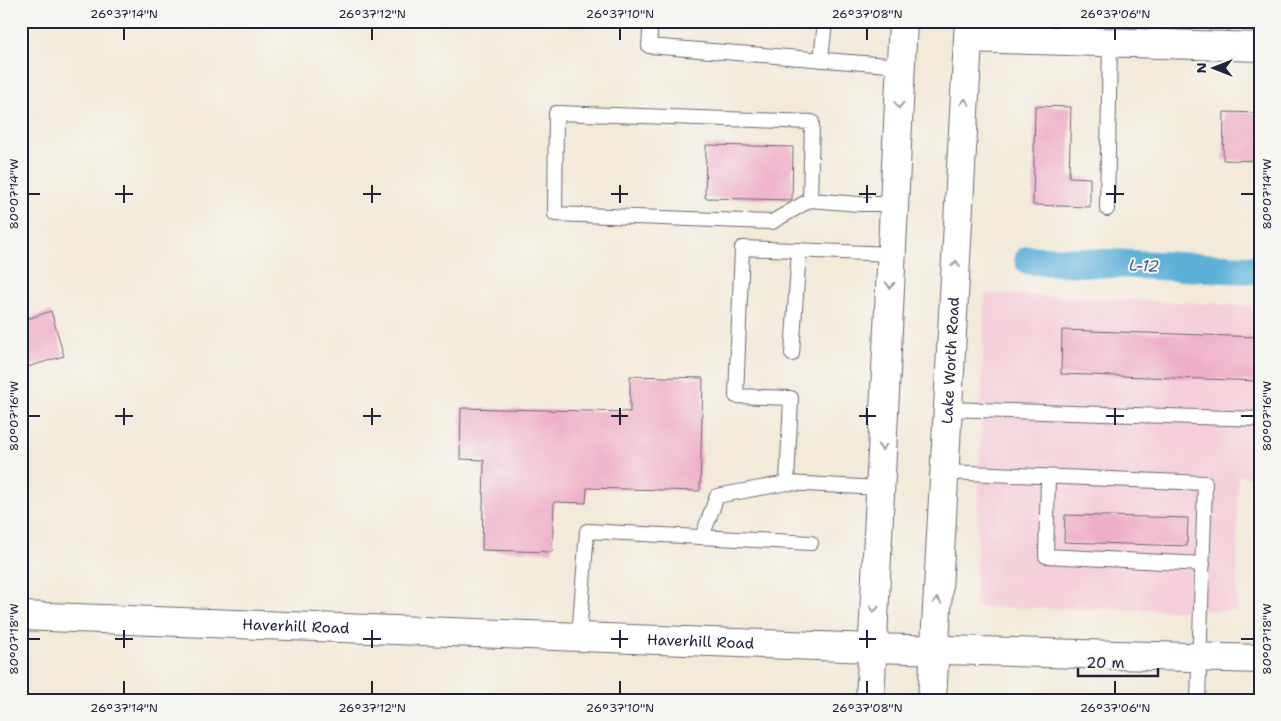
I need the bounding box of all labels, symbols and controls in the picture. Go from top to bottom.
text: 26°37'14"N [90,6,158,22]
text: 26°37'12"N [338,6,406,22]
text: 26°37'10"N [586,6,654,22]
text: 26°37'08"N [831,6,903,22]
text: 26°37'06"N [1080,6,1150,22]
north arrow [1188,42,1238,92]
text: N [1192,62,1210,74]
one-way arrow [959,98,970,106]
one-way arrow [893,101,904,109]
text: 80°07'14"W [6,158,22,230]
text: 80°07'14"W [1259,158,1275,230]
water label: L-12 [1129,254,1159,277]
one-way arrow [950,260,961,268]
one-way arrow [884,281,895,289]
street label: Lake Worth Road [937,296,964,424]
text: 80°07'16"W [6,381,22,451]
text: 80°07'16"W [1259,381,1275,451]
one-way arrow [876,443,887,451]
one-way arrow [931,597,942,605]
text: 80°07'18"W [6,603,22,675]
text: 80°07'18"W [1259,603,1275,675]
one-way arrow [869,606,879,614]
street label: Haverhill Road [242,614,350,638]
street label: Haverhill Road [647,630,755,654]
scale bar [1078,646,1158,678]
text: 20 m [1086,653,1125,673]
text: 26°37'14"N [90,700,158,716]
text: 26°37'12"N [338,700,406,716]
text: 26°37'10"N [586,700,654,716]
text: 26°37'08"N [831,700,903,716]
text: 26°37'06"N [1080,700,1150,716]

